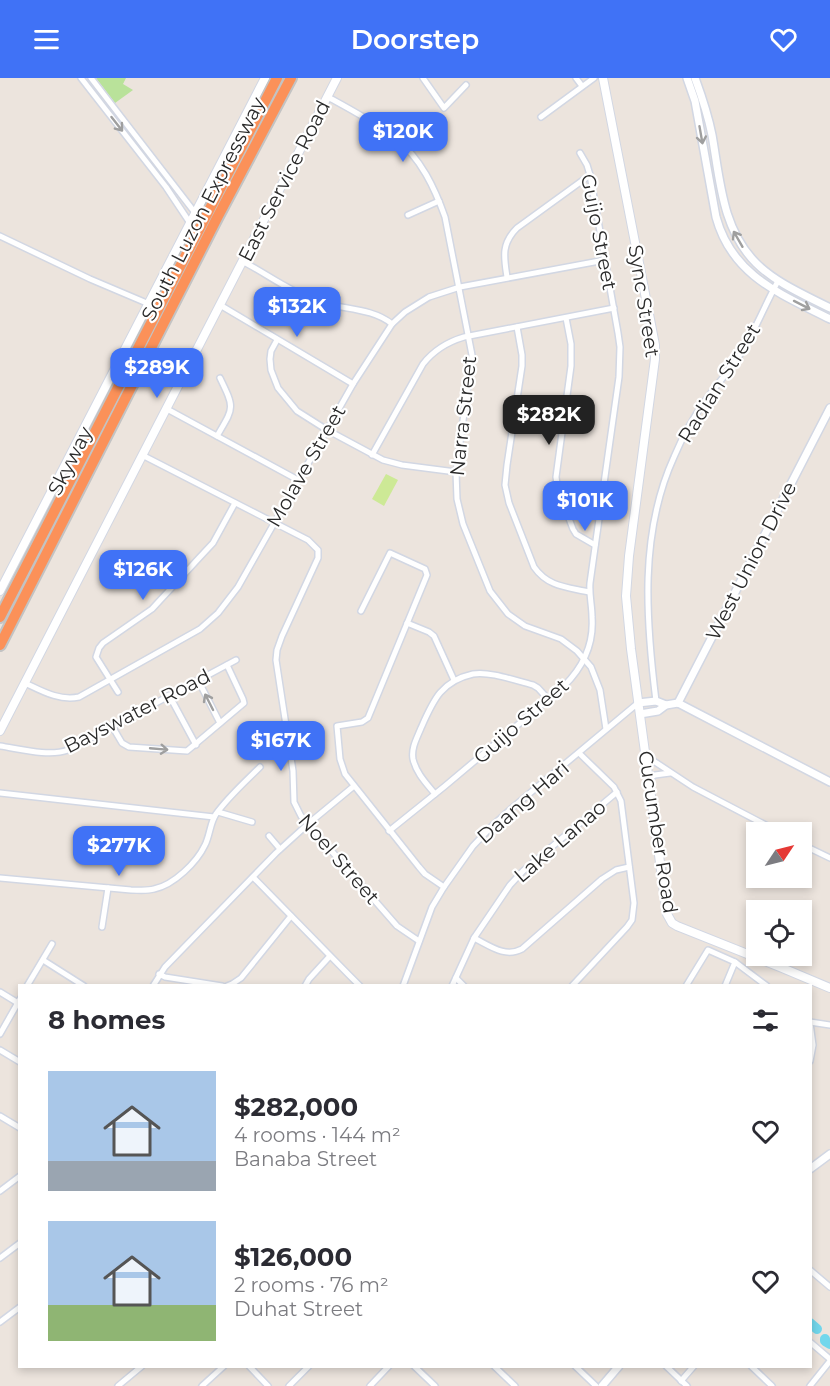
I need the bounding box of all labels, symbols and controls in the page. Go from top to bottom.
icon: menu [30,23,63,56]
text: Doorstep [351,23,479,56]
icon: heart [767,23,800,56]
street label: South Luzon Expressway [136,93,270,325]
street label: East Service Road [233,96,335,266]
pin: $120K [361,112,445,163]
one-way arrow [110,116,123,132]
text: $120K [373,119,433,143]
one-way arrow [696,124,707,144]
street label: Guijo Street [576,172,622,292]
one-way arrow [732,231,744,248]
street label: Sync Street [623,243,665,359]
pin: $132K [255,287,339,338]
text: $132K [268,294,326,318]
one-way arrow [792,299,810,311]
street label: Radian Street [673,319,765,447]
pin: $289K [115,348,199,399]
text: $289K [124,355,190,379]
street label: Narra Street [445,355,481,477]
pin: $282K [507,395,591,446]
street label: Molave Street [261,401,351,531]
text: $282K [517,402,581,426]
street label: Skyway [43,422,98,499]
street label: West Union Drive [701,478,801,644]
pin: $101K [543,481,627,532]
text: $101K [557,488,613,512]
pin: $126K [101,550,185,601]
text: $126K [113,557,173,581]
street label: Bayswater Road [60,664,214,758]
street label: Guijo Street [469,673,573,769]
one-way arrow [203,693,214,711]
pin: $167K [239,721,323,772]
text: $167K [251,728,311,752]
one-way arrow [149,744,169,755]
street label: Cucumber Road [633,749,683,915]
street label: Daang Hari [472,756,574,848]
street label: Lake Lanao [509,795,611,887]
street label: Noel Street [293,809,385,909]
north arrow [746,822,812,888]
map controls [746,822,812,966]
pin: $277K [77,826,161,877]
text: $277K [87,833,151,857]
button: locate [746,900,812,966]
text: 8 homes [48,1004,165,1036]
icon: filters [749,1004,782,1037]
text: $282,000 [234,1091,358,1123]
icon: home [96,1095,168,1167]
icon: heart [749,1115,782,1148]
text: 4 rooms · 144 m² [234,1123,401,1147]
text: Banaba Street [234,1147,377,1171]
text: $126,000 [234,1241,352,1273]
icon: home [96,1245,168,1317]
icon: heart [749,1265,782,1298]
text: 2 rooms · 76 m² [234,1273,389,1297]
text: Duhat Street [234,1297,363,1321]

